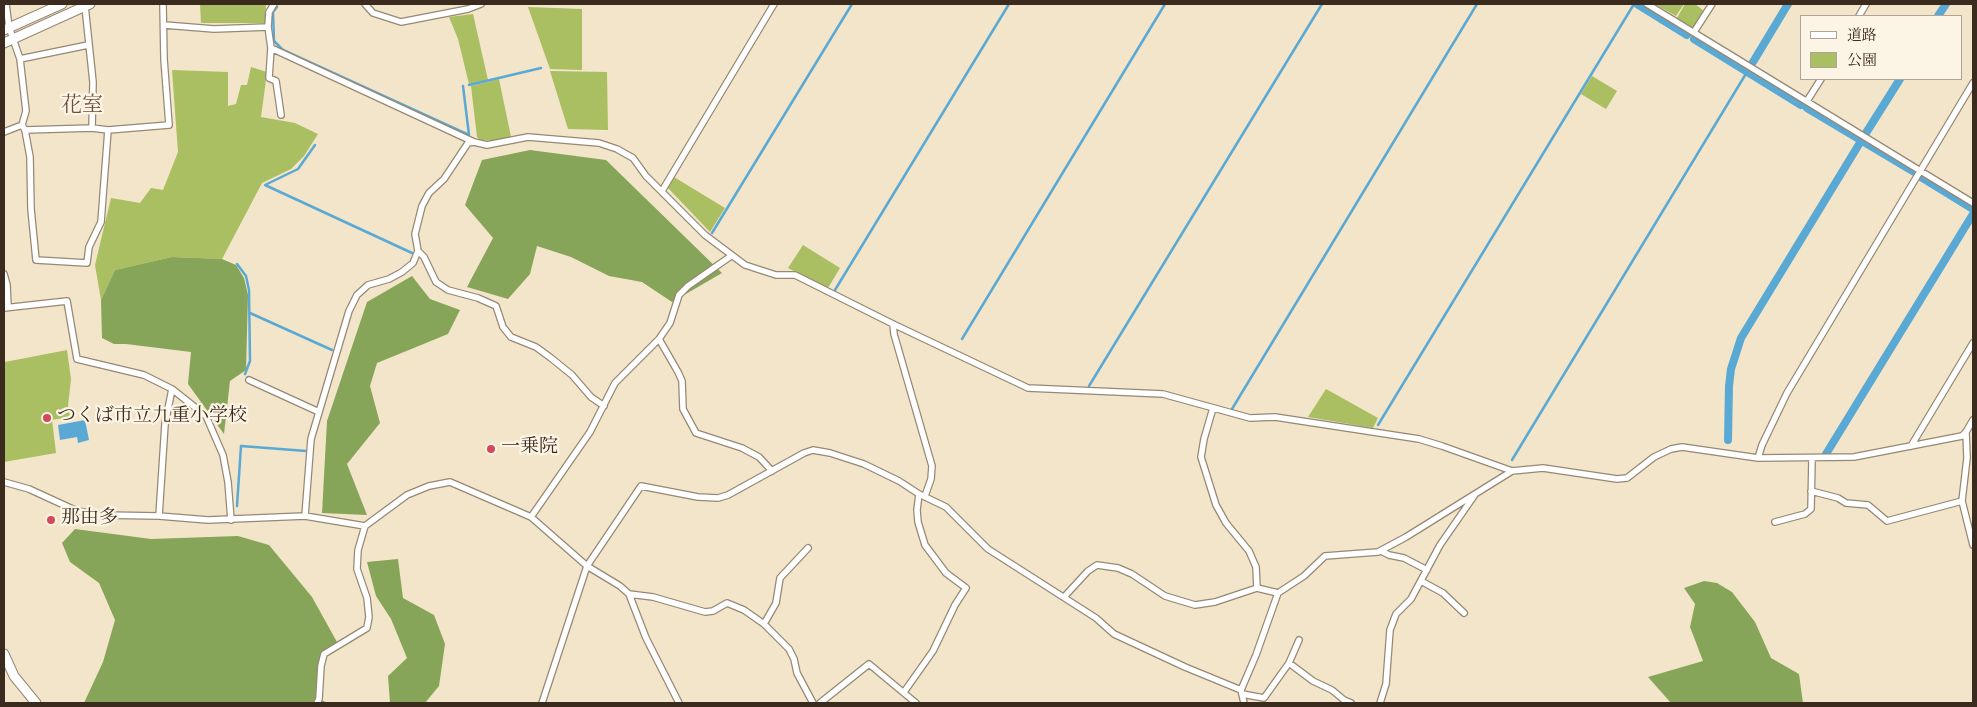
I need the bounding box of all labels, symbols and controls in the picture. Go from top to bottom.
legend [1800,15,1962,80]
text: 道路 [1847,26,1877,47]
text: 公園 [1847,51,1877,72]
district label: 花室 [61,94,103,120]
place label: つくば市立九重小学校 [57,407,247,429]
marker: つくば市立九重小学校 [41,412,53,424]
place label: 一乗院 [501,438,558,460]
marker: 一乗院 [485,443,497,455]
place label: 那由多 [61,509,118,531]
marker: 那由多 [45,514,57,526]

